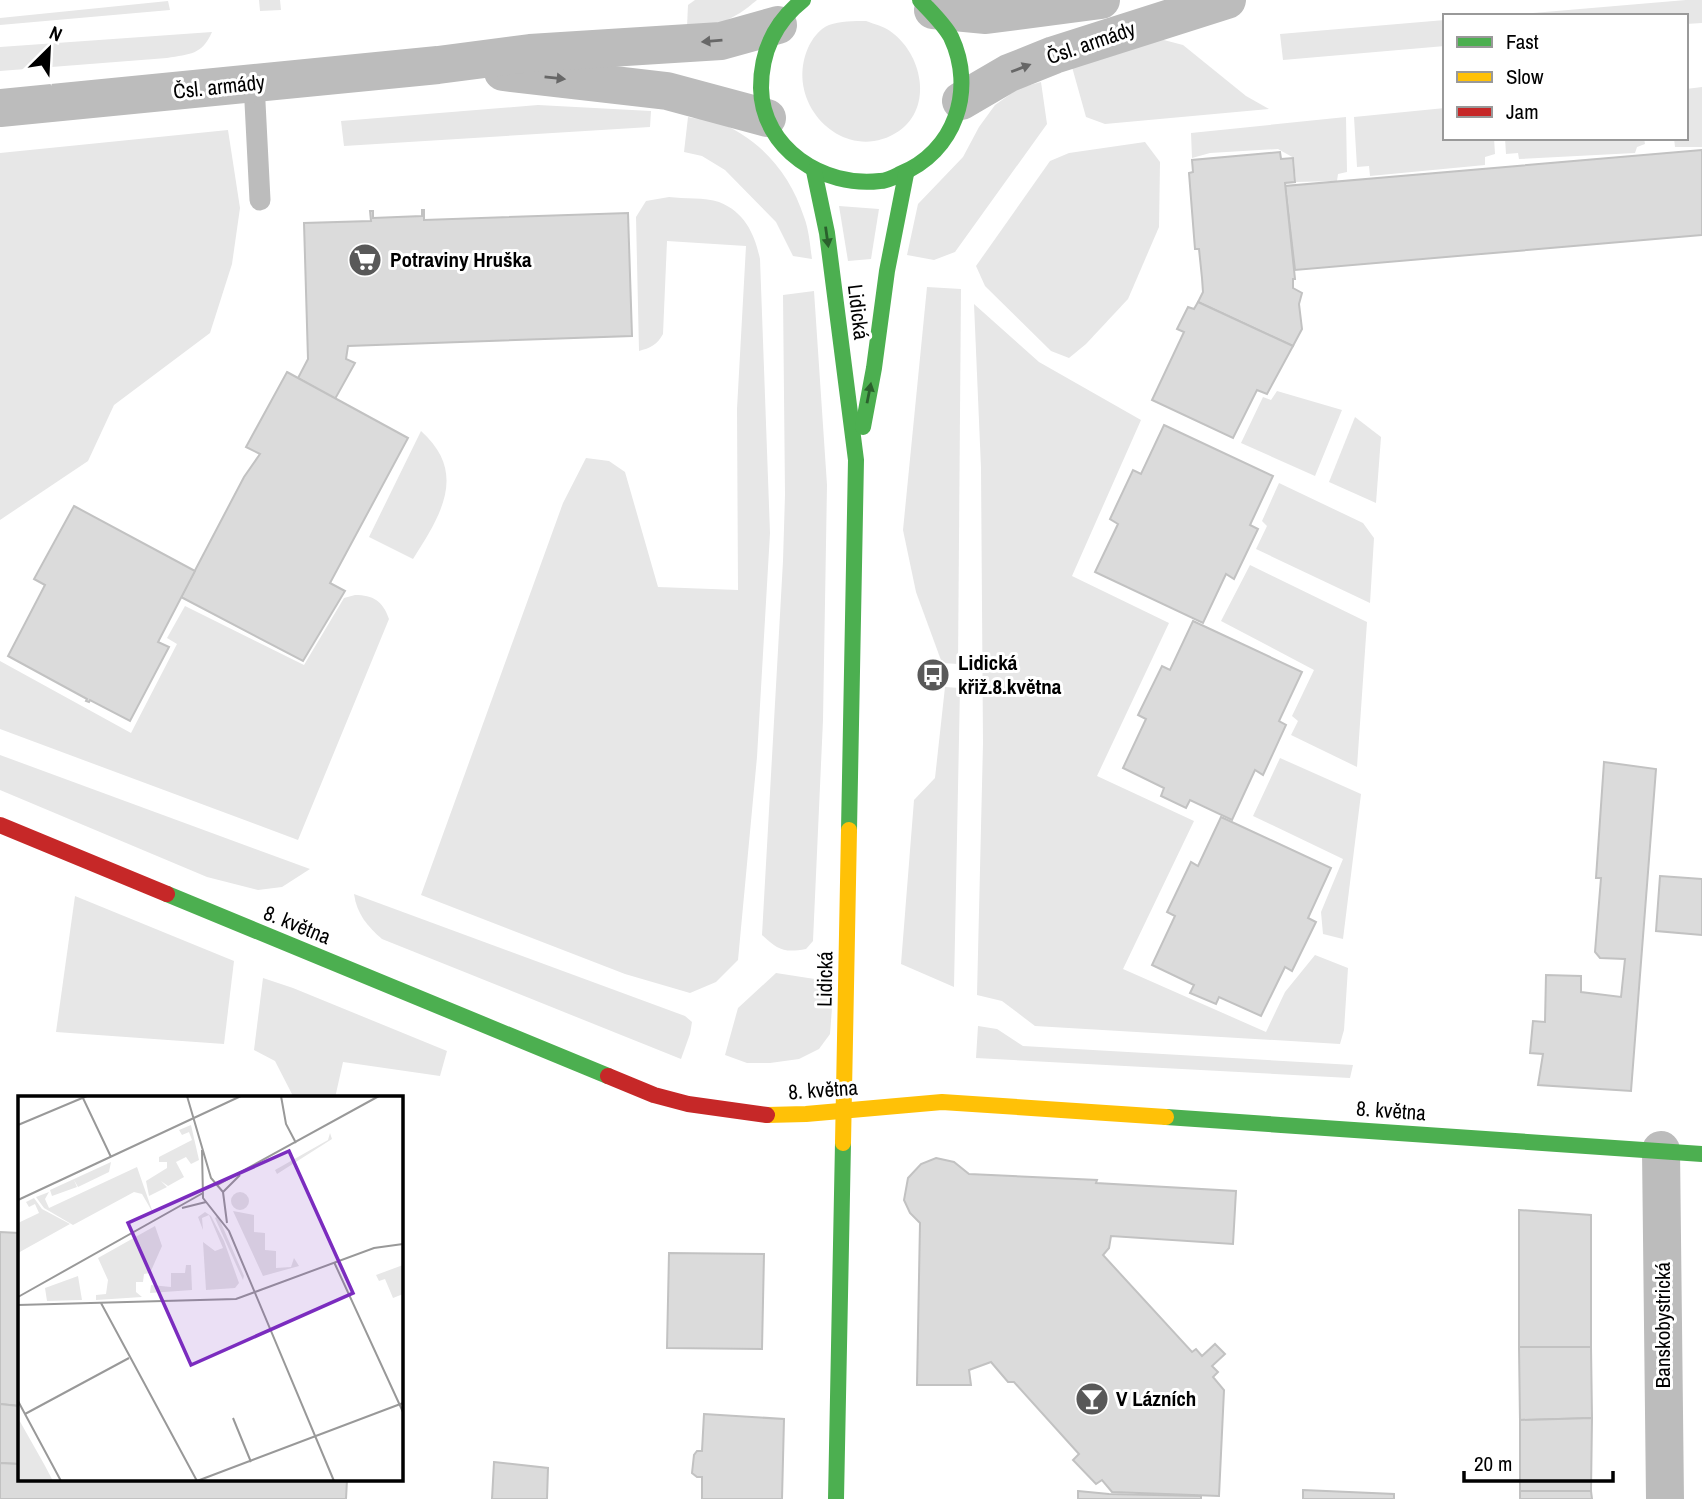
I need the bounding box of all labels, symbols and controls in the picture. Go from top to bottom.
north arrow [14,14,84,84]
street label: Čsl. armády [1043,14,1139,71]
legend [1443,14,1688,140]
text: N [45,19,66,48]
text: Fast [1506,27,1539,56]
one-way arrow [701,36,723,47]
text: Slow [1506,62,1544,91]
one-way arrow [1011,63,1032,74]
street label: Čsl. armády [172,67,267,106]
one-way arrow [544,73,566,84]
text: Jam [1506,97,1539,126]
one-way arrow [822,227,833,249]
supermarket icon: Potraviny Hruška [346,241,384,279]
place label: Potraviny Hruška [390,245,532,274]
street label: Lidická [841,283,876,342]
one-way arrow [864,382,875,404]
place label: Lidická křiž.8.května [958,648,1062,701]
bus stop icon: Lidická křiž.8.května [914,656,952,694]
street label: 8. května [259,898,335,951]
street label: Lidická [810,951,839,1007]
street label: 8. května [787,1073,859,1106]
street label: 8. května [1355,1094,1427,1127]
inset map [18,1096,402,1482]
street label: Banskobystrická [1648,1261,1677,1388]
bar icon: V Lázních [1073,1380,1111,1418]
place label: V Lázních [1116,1384,1196,1413]
scale bar [1464,1440,1613,1484]
text: 20 m [1474,1449,1512,1478]

